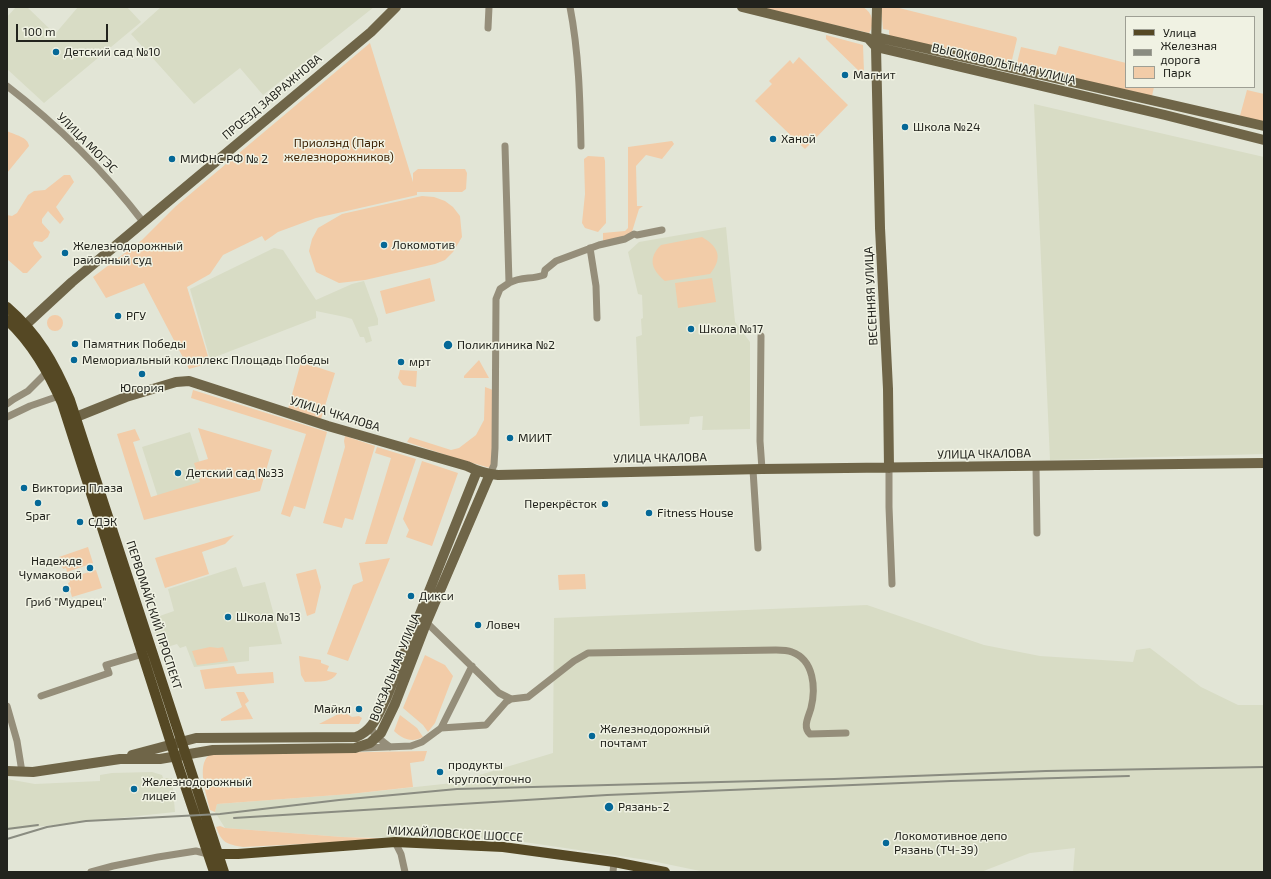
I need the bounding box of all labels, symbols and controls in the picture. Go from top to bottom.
scale bar [18,16,110,42]
legend [1125,16,1255,88]
text: 100 m [23,24,55,38]
text: Улица [1163,25,1196,39]
text: Железная дорога [1160,38,1217,66]
street label: ВЫСОКОВОЛЬТНАЯ УЛИЦА [931,40,1077,88]
place label: Детский сад №10 [64,45,161,59]
marker: Детский сад №10 [51,47,61,57]
street label: ПРОЕЗД ЗАВРАЖНОВА [219,51,325,143]
text: Парк [1163,65,1191,79]
place label: Магнит [853,68,896,82]
marker: Магнит [840,70,850,80]
street label: УЛИЦА МОГЭС [54,110,120,176]
place label: Школа №24 [913,120,980,134]
marker: Школа №24 [900,122,910,132]
place label: Ханой [781,132,816,146]
marker: Ханой [768,134,778,144]
park label: Приолэнд (Парк железнорожников) [284,136,394,164]
place label: МИФНС РФ № 2 [180,152,268,166]
marker: МИФНС РФ № 2 [167,154,177,164]
place label: Локомотив [392,238,455,252]
place label: Железнодорожный районный суд [73,239,183,267]
marker: Локомотив [379,240,389,250]
street label: ВЕСЕННЯЯ УЛИЦА [861,246,881,346]
marker: Железнодорожный районный суд [60,248,70,258]
place label: РГУ [126,309,146,323]
marker: РГУ [113,311,123,321]
place label: Школа №17 [699,322,763,336]
marker: Школа №17 [686,324,696,334]
place label: Памятник Победы [83,337,186,351]
place label: Поликлиника №2 [457,338,555,352]
marker: Памятник Победы [70,339,80,349]
marker: Поликлиника №2 [442,339,454,351]
place label: Мемориальный комплекс Площадь Победы [82,353,329,367]
marker: Мемориальный комплекс Площадь Победы [69,355,79,365]
place label: мрт [409,355,431,369]
marker: мрт [396,357,406,367]
marker: Югория [137,369,147,379]
place label: Югория [120,381,164,395]
street label: УЛИЦА ЧКАЛОВА [288,393,382,435]
place label: МИИТ [518,431,552,445]
marker: МИИТ [505,433,515,443]
street label: УЛИЦА ЧКАЛОВА [937,446,1031,462]
street label: УЛИЦА ЧКАЛОВА [613,450,707,466]
place label: Детский сад №33 [186,466,284,480]
marker: Детский сад №33 [173,468,183,478]
place label: Виктория Плаза [32,481,123,495]
marker: Виктория Плаза [19,483,29,493]
place label: Перекрёсток [524,497,597,511]
marker: Spar [33,498,43,508]
marker: Перекрёсток [600,499,610,509]
place label: Fitness House [657,506,734,520]
marker: Fitness House [644,508,654,518]
place label: Spar [25,509,51,523]
place label: СДЭК [88,515,117,529]
marker: СДЭК [75,517,85,527]
street label: ПЕРВОМАЙСКИЙ ПРОСПЕКТ [123,539,185,691]
place label: Надежде Чумаковой [19,554,82,582]
marker: Надежде Чумаковой [85,563,95,573]
marker: Гриб "Мудрец" [61,584,71,594]
place label: Дикси [419,589,454,603]
marker: Дикси [406,591,416,601]
place label: Гриб "Мудрец" [25,595,107,609]
place label: Школа №13 [236,610,301,624]
street label: ВОКЗАЛЬНАЯ УЛИЦА [367,611,423,723]
marker: Школа №13 [223,612,233,622]
place label: Ловеч [486,618,520,632]
marker: Ловеч [473,620,483,630]
place label: Майкл [314,702,351,716]
marker: Майкл [354,704,364,714]
place label: Железнодорожный почтамт [600,722,710,750]
marker: Железнодорожный почтамт [587,731,597,741]
place label: продукты круглосуточно [448,758,531,786]
marker: продукты круглосуточно [435,767,445,777]
place label: Железнодорожный лицей [142,775,252,803]
marker: Железнодорожный лицей [129,784,139,794]
place label: Рязань-2 [618,800,669,814]
marker: Рязань-2 [603,801,615,813]
street label: МИХАЙЛОВСКОЕ ШОССЕ [387,823,523,845]
place label: Локомотивное депо Рязань (ТЧ-39) [894,829,1007,857]
marker: Локомотивное депо Рязань (ТЧ-39) [881,838,891,848]

